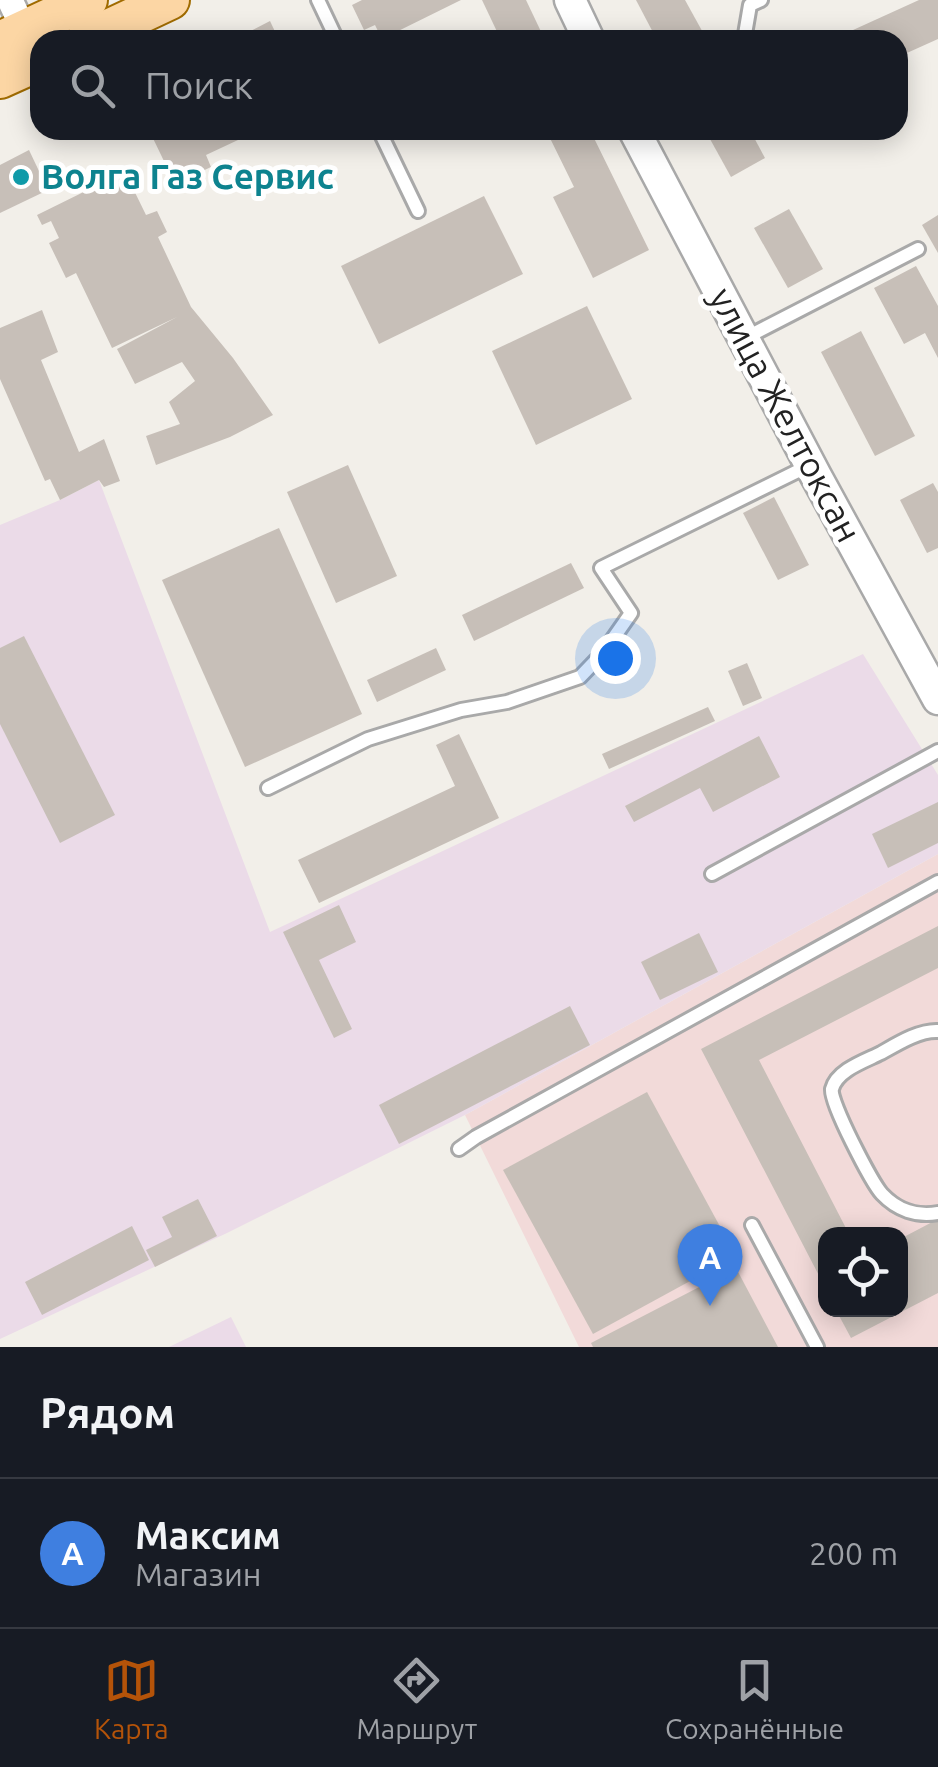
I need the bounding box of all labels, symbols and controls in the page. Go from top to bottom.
search box [30,30,908,140]
icon: search [65,58,120,113]
text: Поиск [145,64,253,106]
place label: Волга Газ Сервис [41,156,334,196]
marker: Волга Газ Сервис [10,166,32,188]
street label: улица Желтоксан [702,281,870,548]
your location [590,633,641,684]
pin: A [678,1224,742,1306]
map controls [818,1227,908,1317]
button: locate [818,1227,908,1317]
text: Рядом [40,1389,175,1436]
text: Максим [135,1514,281,1556]
text: A [61,1535,84,1571]
text: 200 m [809,1535,898,1571]
text: Магазин [135,1556,262,1592]
tab: Карта [94,1653,169,1744]
tab: Маршрут [356,1653,477,1744]
tab: Сохранённые [665,1653,844,1744]

